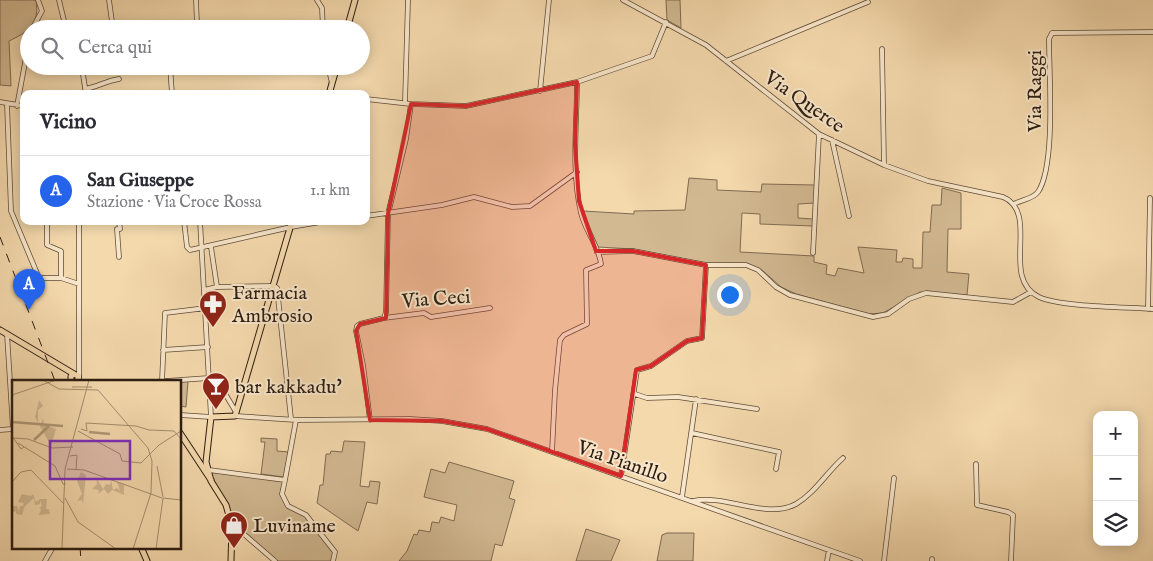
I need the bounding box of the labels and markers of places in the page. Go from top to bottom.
pin: A [13,269,45,310]
place label: Farmacia Ambrosio [231,281,313,329]
pharmacy icon: Farmacia Ambrosio [198,289,228,328]
bar icon: bar kakkadu' [201,371,231,410]
place label: bar kakkadu' [235,375,342,400]
shop icon: Luviname [219,510,249,549]
place label: Luviname [253,514,336,539]

